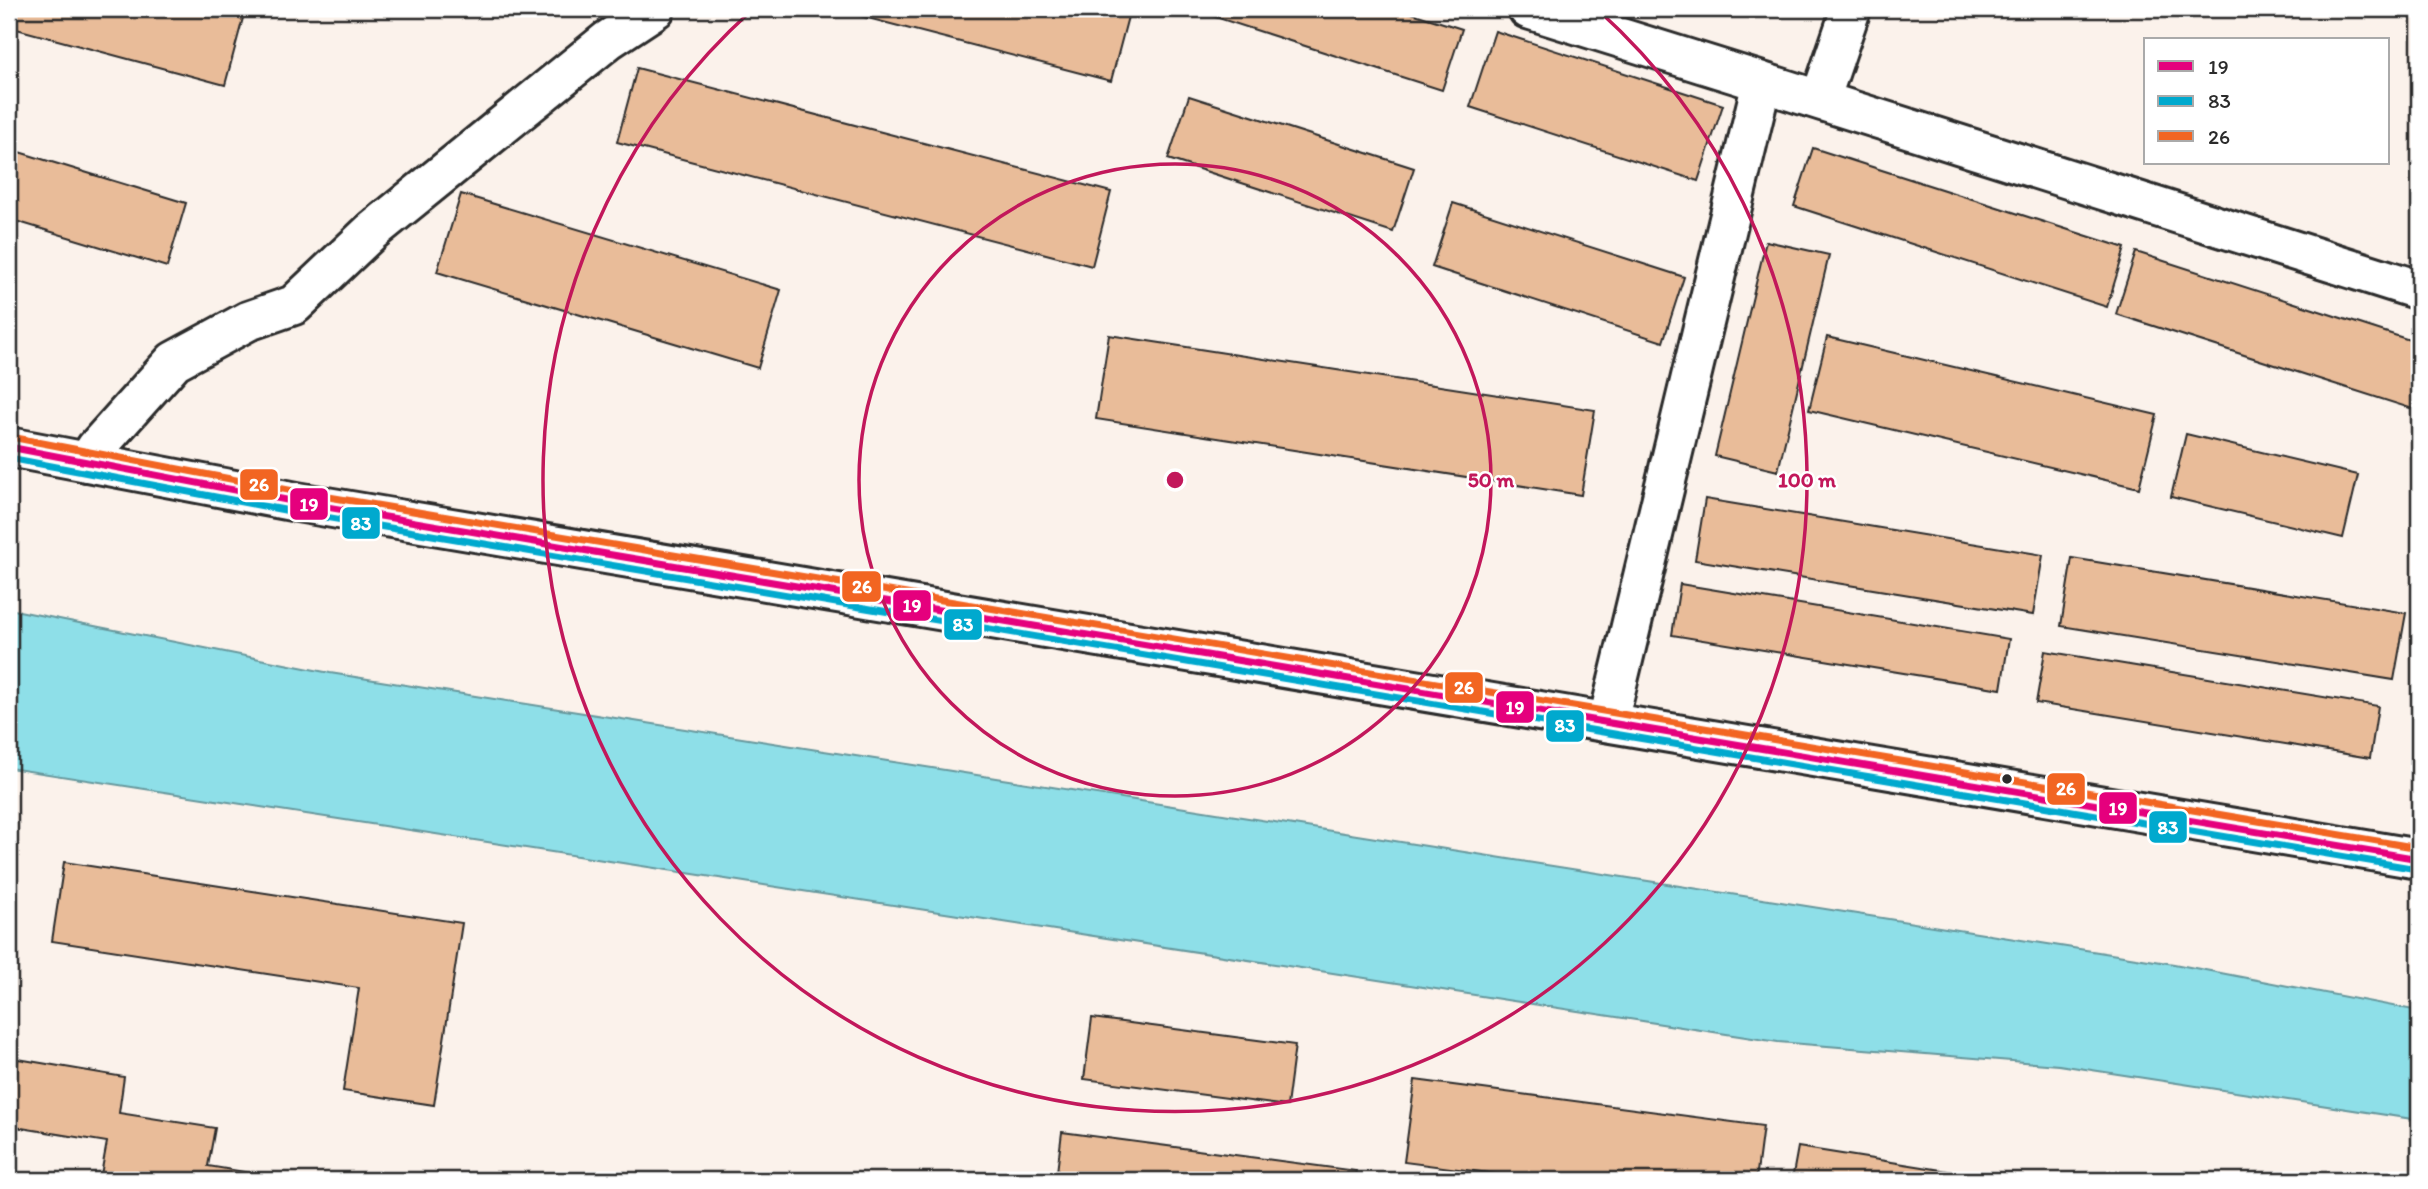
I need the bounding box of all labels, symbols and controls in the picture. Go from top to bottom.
legend [2144,38,2390,164]
text: 19 [2208,54,2229,79]
text: 83 [2208,88,2231,113]
text: 26 [2208,124,2230,149]
text: 50 m [1468,467,1515,492]
text: 100 m [1778,467,1836,492]
line badge: 26 [239,468,279,501]
centre of rings [1163,468,1187,492]
text: 26 [249,473,269,496]
line badge: 19 [289,487,329,521]
text: 19 [300,493,318,516]
line badge: 83 [341,506,381,540]
text: 83 [351,512,371,535]
line badge: 26 [841,570,882,603]
text: 26 [852,575,872,598]
line badge: 19 [892,589,932,622]
text: 19 [903,594,921,617]
line badge: 83 [943,608,983,641]
text: 83 [953,613,973,636]
line badge: 26 [1444,671,1484,704]
text: 26 [1454,676,1474,699]
line badge: 19 [1495,690,1535,724]
text: 19 [1506,696,1524,719]
line badge: 83 [1545,709,1585,743]
text: 83 [1555,714,1575,737]
unlabelled marker [2000,772,2014,786]
line badge: 26 [2046,772,2086,806]
text: 26 [2056,777,2076,800]
line badge: 19 [2098,791,2138,825]
text: 19 [2109,797,2127,820]
line badge: 83 [2148,810,2188,844]
text: 83 [2158,816,2178,839]

